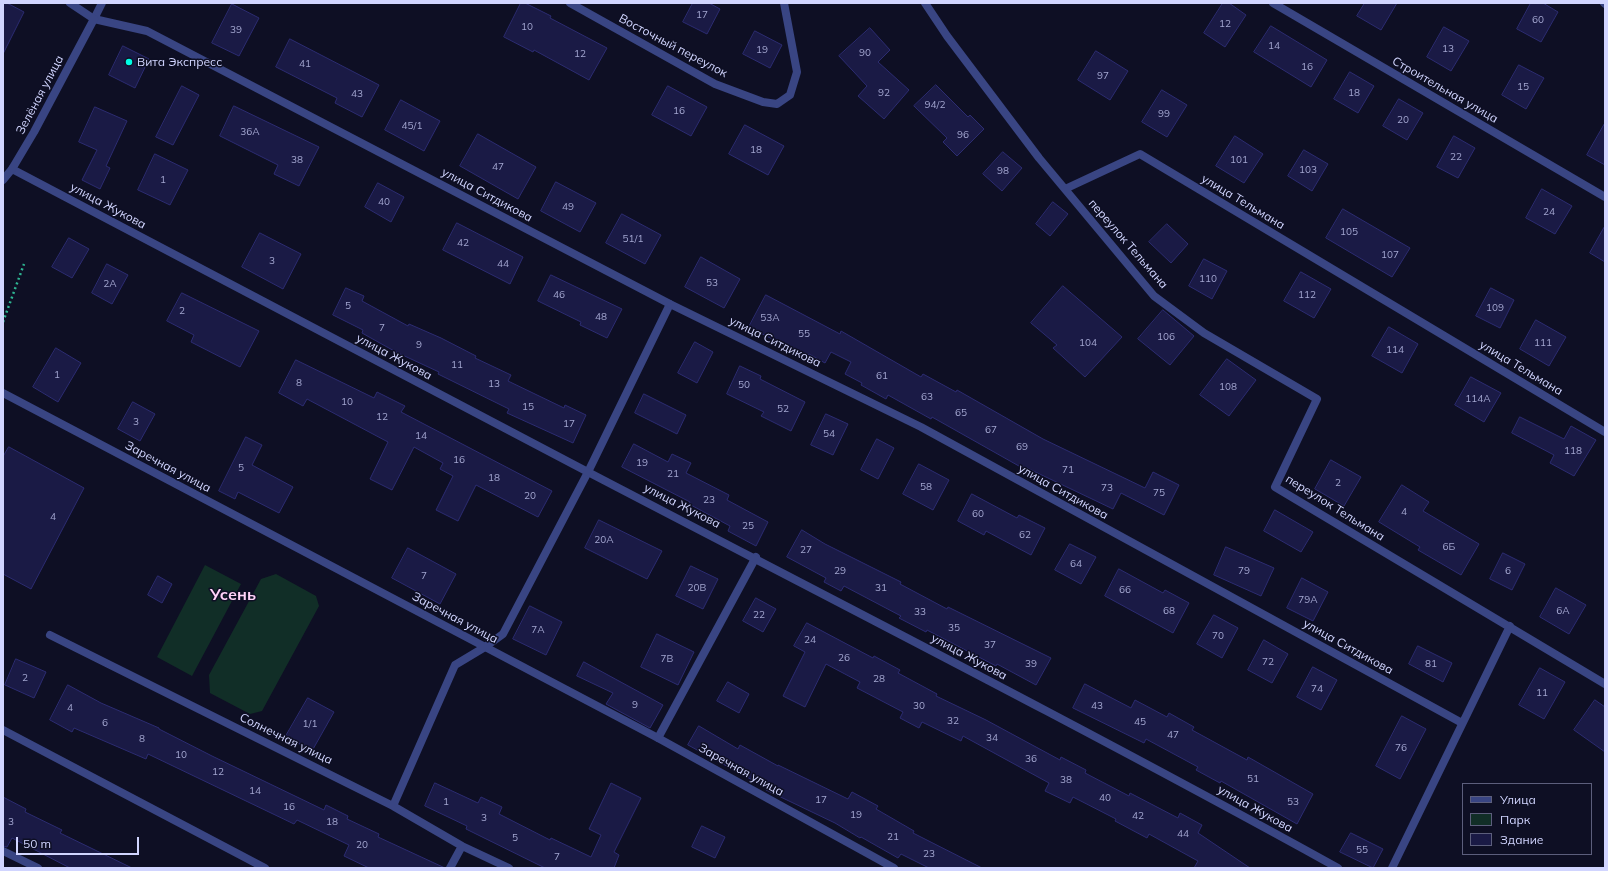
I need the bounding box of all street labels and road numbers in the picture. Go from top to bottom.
street label: Восточный переулок [616,11,730,81]
street label: Зелёная улица [13,53,67,137]
street label: Строительная улица [1389,54,1501,126]
street label: улица Ситдикова [439,165,535,225]
street label: улица Тельмана [1199,171,1287,233]
street label: улица Жукова [68,180,148,232]
street label: переулок Тельмана [1085,196,1171,292]
street label: улица Ситдикова [727,313,823,371]
street label: улица Жукова [354,331,434,383]
street label: улица Тельмана [1477,337,1565,399]
street label: Заречная улица [123,438,213,496]
street label: улица Ситдикова [1015,461,1111,523]
street label: переулок Тельмана [1283,472,1387,544]
street label: улица Жукова [641,481,723,531]
street label: Заречная улица [410,589,500,647]
street label: улица Ситдикова [1300,616,1396,678]
street label: улица Жукова [929,631,1009,683]
street label: Солнечная улица [237,710,335,768]
street label: Заречная улица [696,741,786,799]
street label: улица Жукова [1215,782,1295,836]

